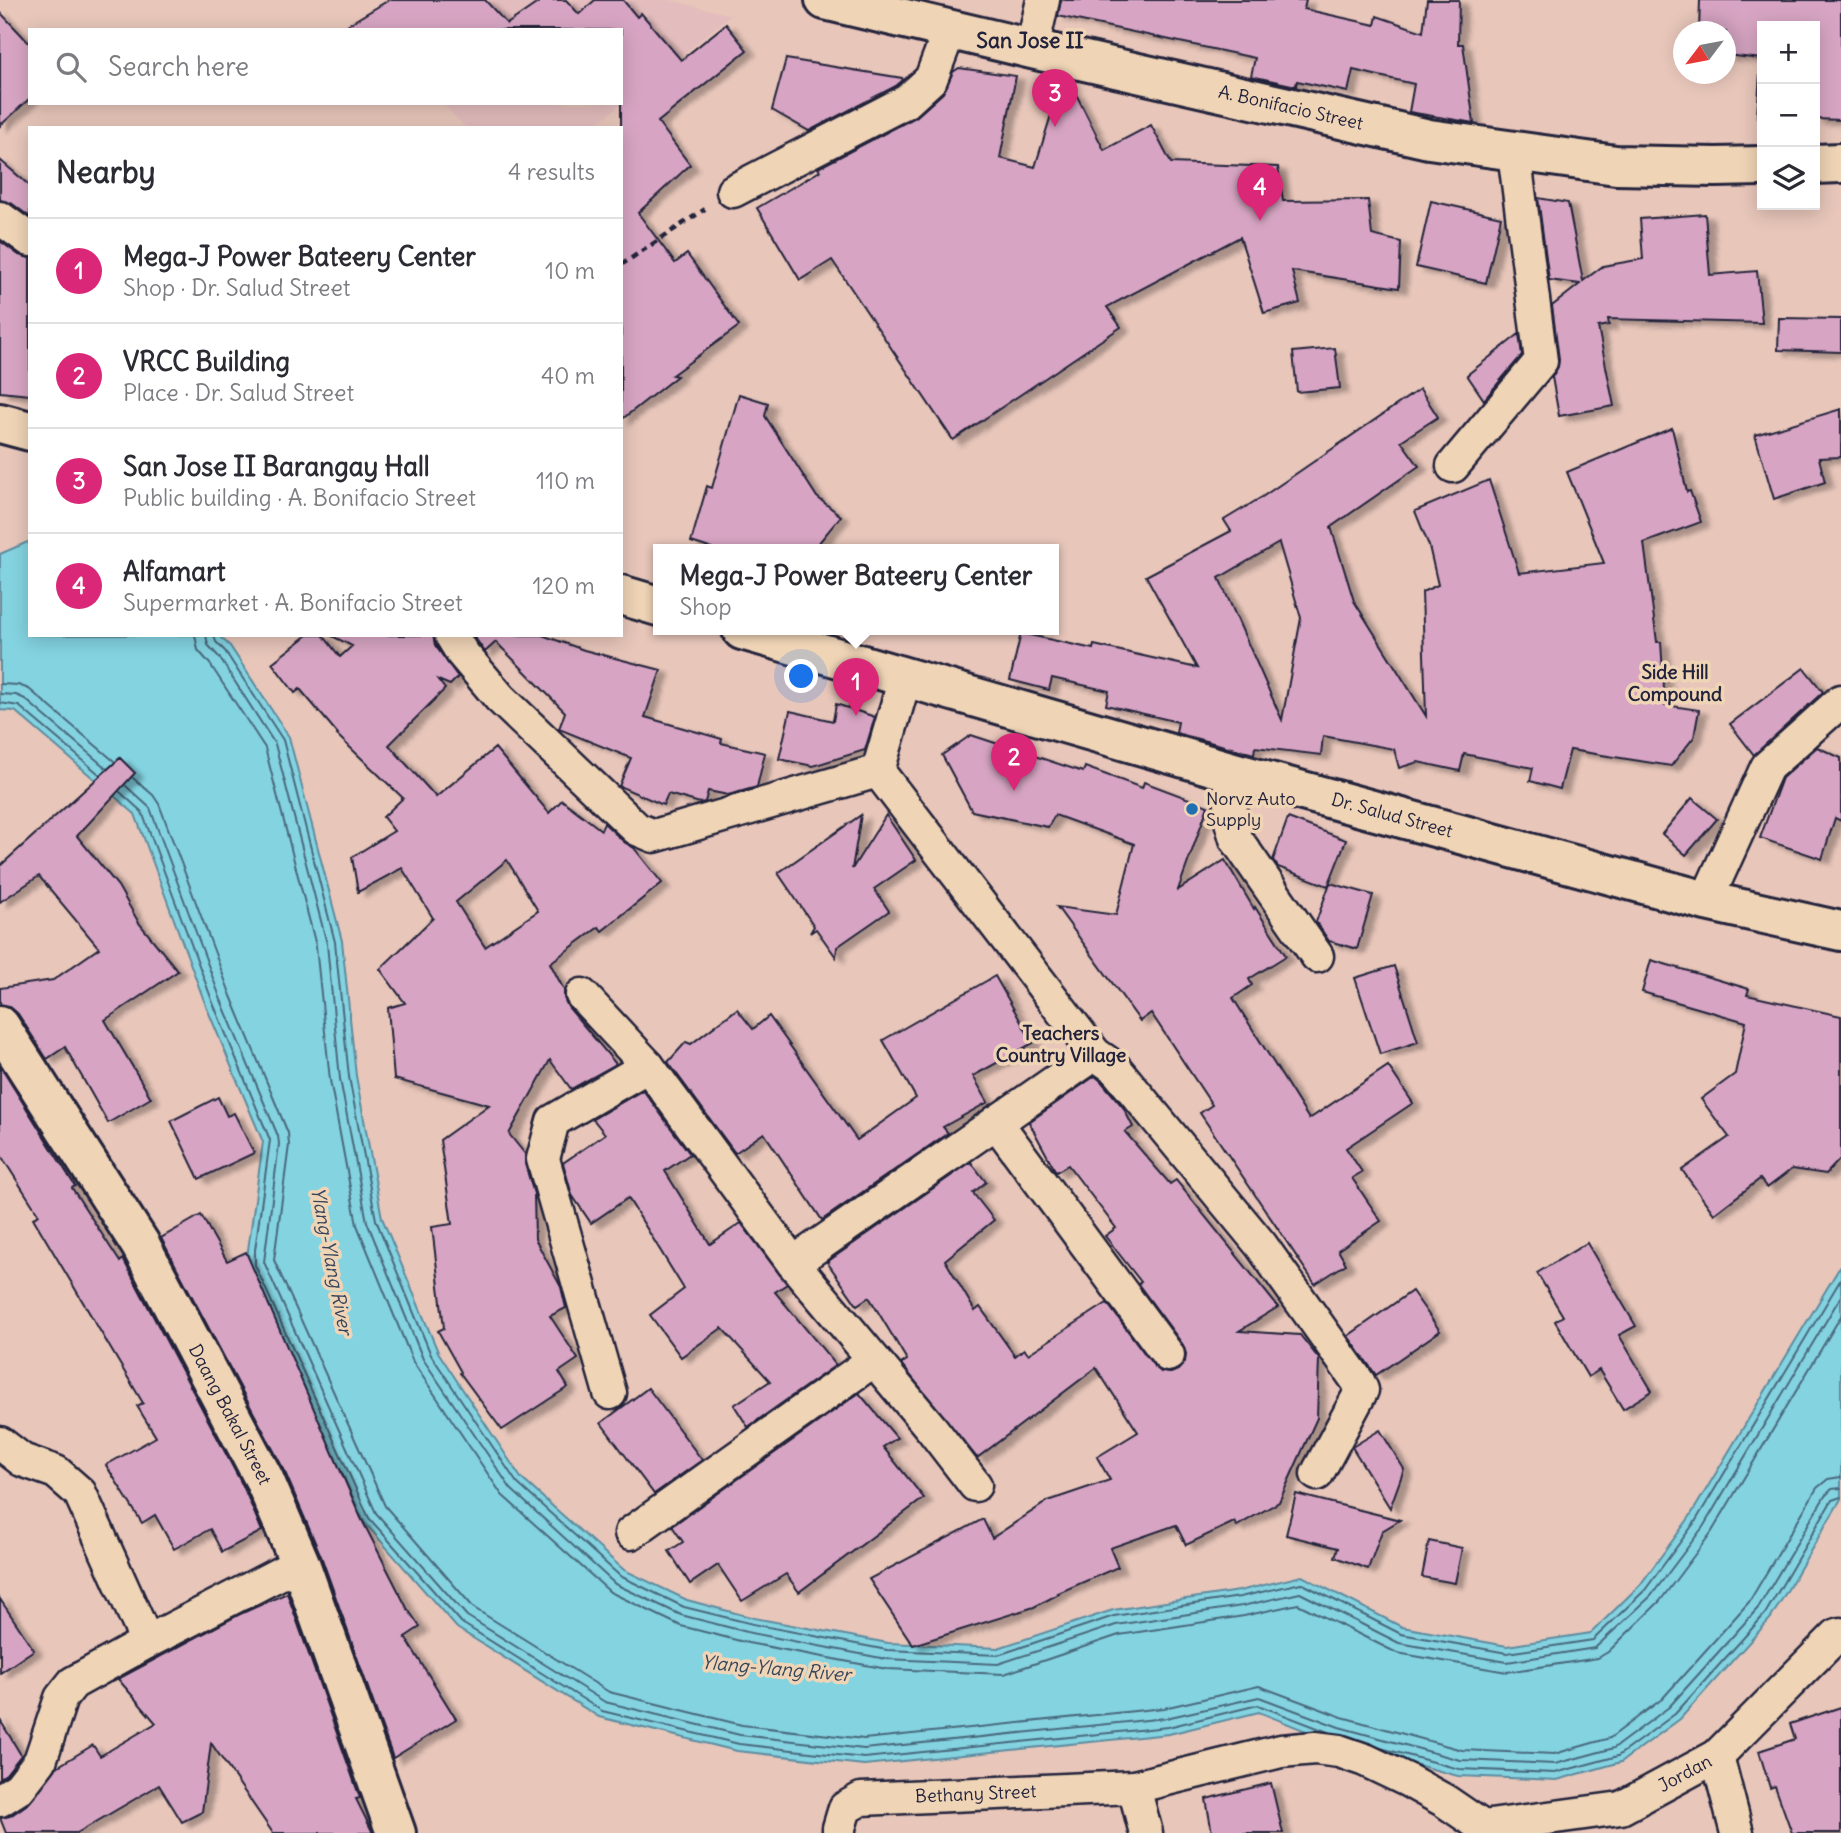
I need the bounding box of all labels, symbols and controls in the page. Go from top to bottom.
north arrow [1673,21,1736,84]
map controls [1757,21,1820,210]
button: + [1757,21,1820,84]
district label: San Jose II [976,27,1084,54]
search box [28,28,623,105]
icon: search [52,48,90,86]
text: Search here [108,50,249,83]
pin: 3 [1032,69,1078,127]
street label: A. Bonifacio Street [1216,80,1365,135]
button: − [1757,84,1820,147]
button: layers [1757,147,1820,210]
text: Nearby [56,153,156,191]
text: 4 results [508,157,595,186]
pin: 4 [1237,163,1283,221]
text: Mega-J Power Bateery Center [123,240,476,273]
text: 1 [74,256,84,285]
text: 10 m [545,256,595,285]
text: Shop · Dr. Salud Street [123,273,351,302]
text: VRCC Building [123,345,290,378]
text: 2 [73,361,85,390]
text: 40 m [541,361,595,390]
text: Place · Dr. Salud Street [123,378,354,407]
text: San Jose II Barangay Hall [123,450,430,483]
text: 3 [72,466,86,495]
text: 110 m [536,466,595,495]
text: Public building · A. Bonifacio Street [123,483,476,512]
popup [653,544,1059,635]
text: Alfamart [123,555,226,588]
text: Mega-J Power Bateery Center [680,559,1032,592]
text: 4 [72,571,86,600]
text: 120 m [532,571,595,600]
text: Supermarket · A. Bonifacio Street [123,588,463,617]
text: Shop [680,592,732,621]
pin: 1 [833,658,879,716]
your location [784,659,818,693]
district label: Side Hill Compound [1628,660,1722,706]
pin: 2 [991,733,1037,791]
place label: Norvz Auto Supply [1206,787,1296,831]
street label: Dr. Salud Street [1329,787,1455,842]
marker: Norvz Auto Supply [1184,801,1200,817]
district label: Teachers Country Village [996,1021,1126,1067]
water label: Ylang-Ylang River [306,1185,358,1339]
street label: Daang Bakal Street [184,1340,277,1488]
water label: Ylang-Ylang River [700,1650,854,1687]
street label: Jordan [1654,1749,1716,1797]
street label: Bethany Street [915,1779,1037,1808]

